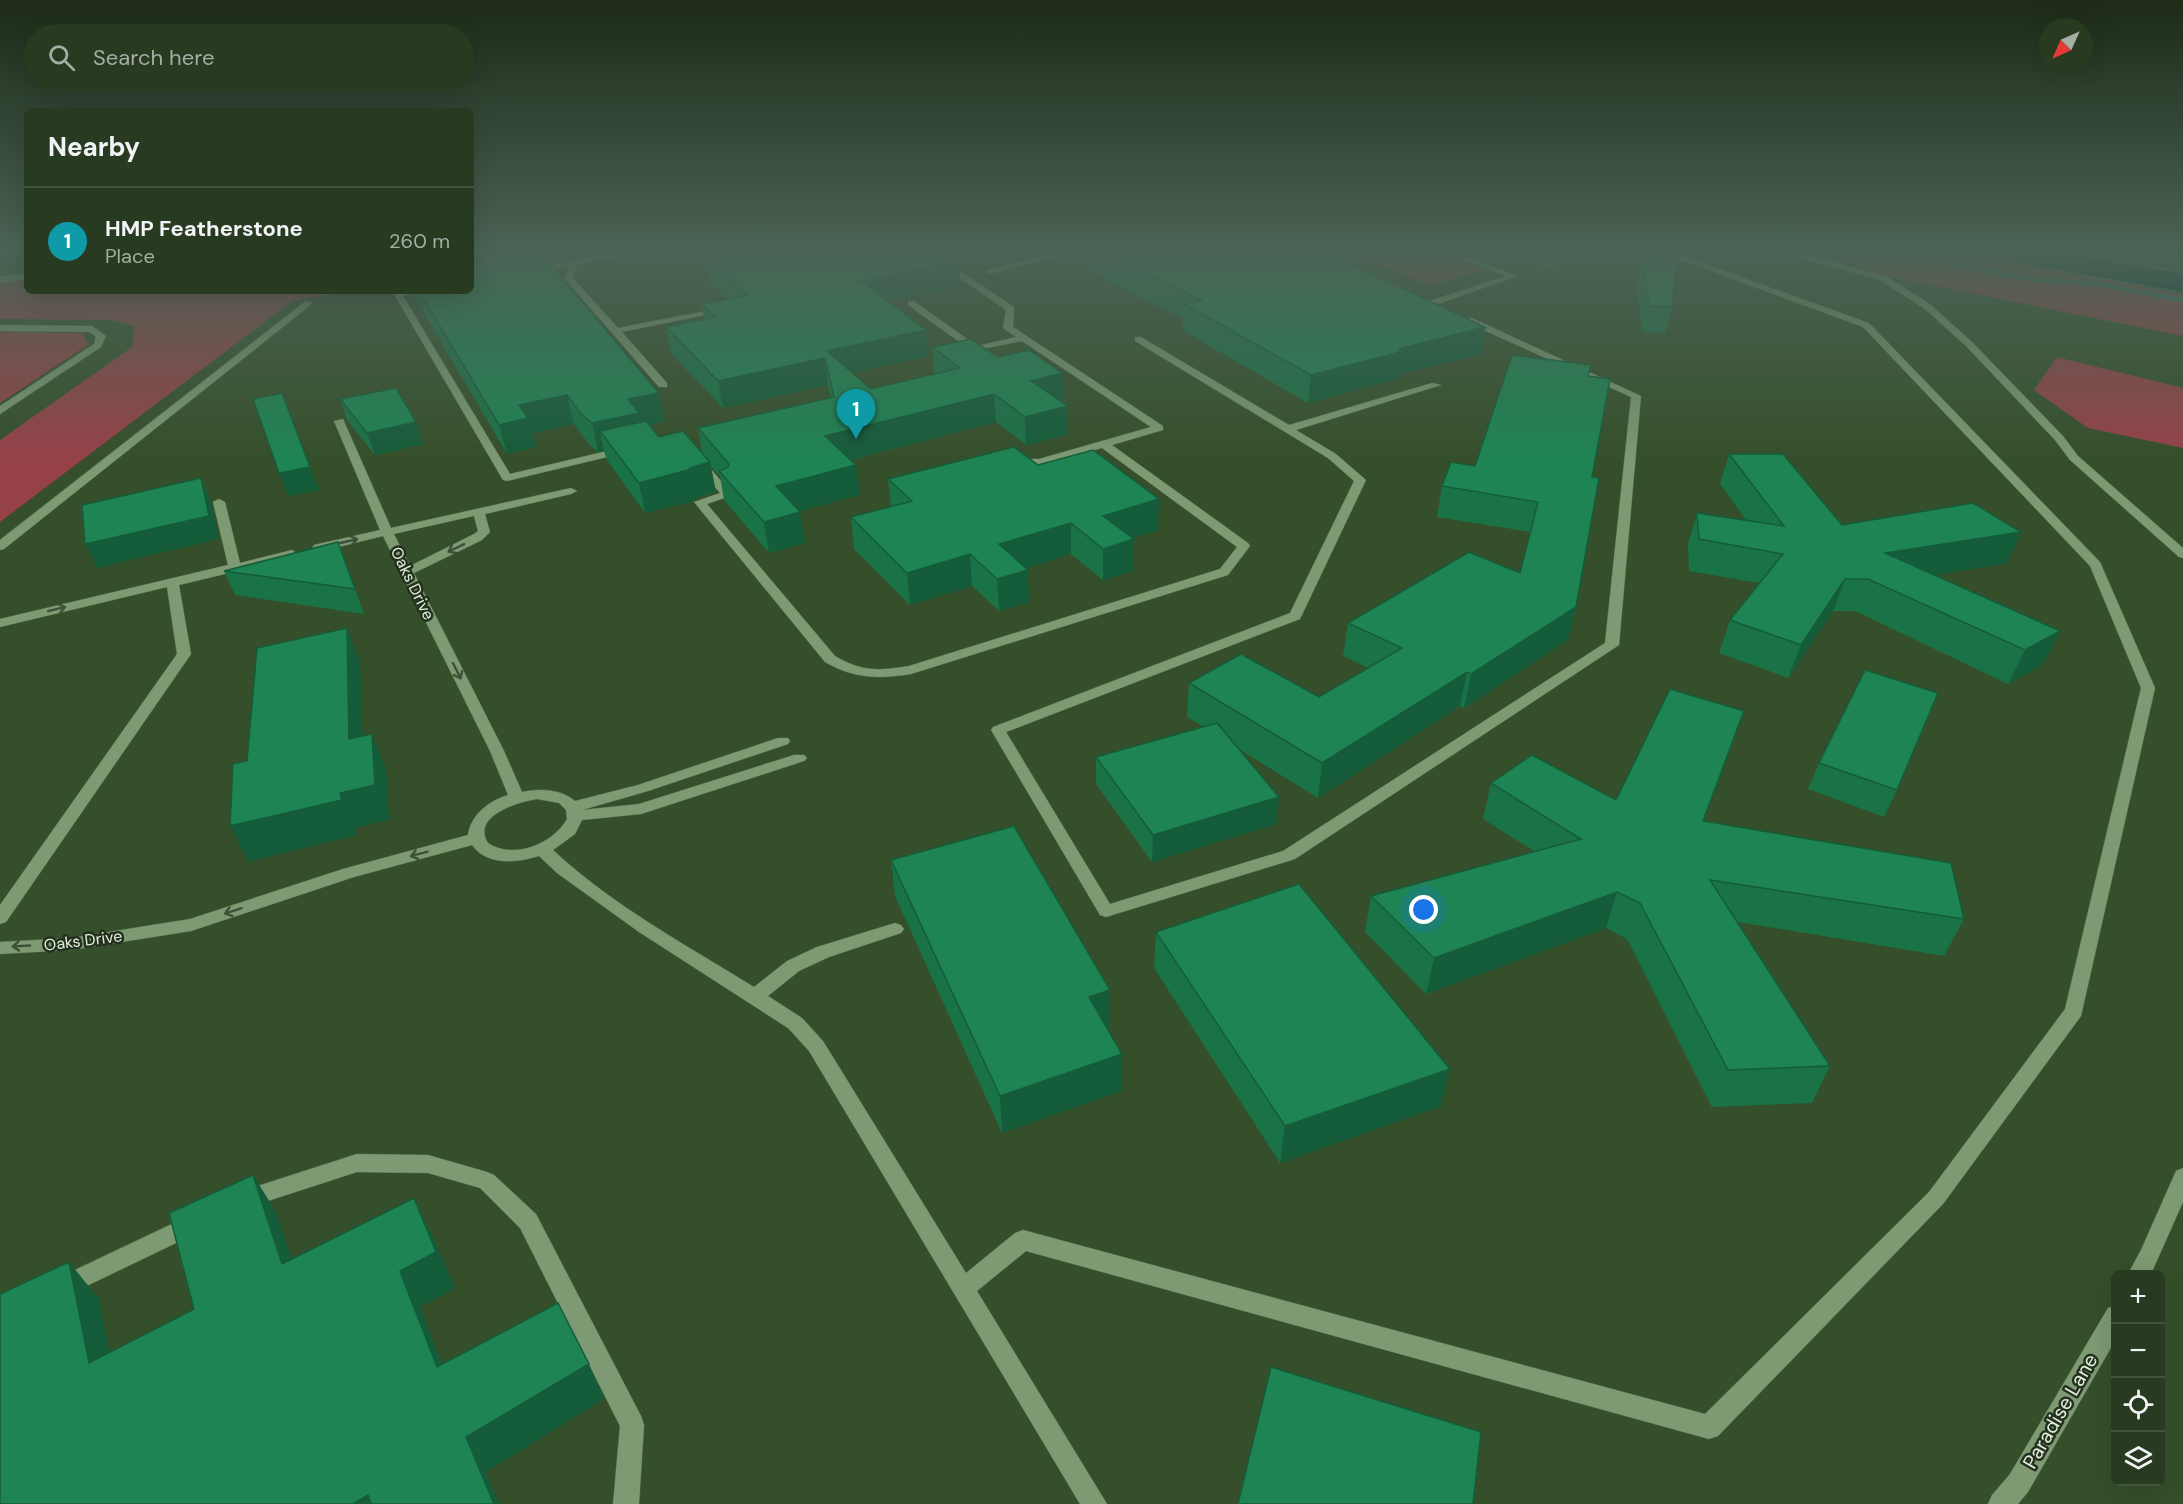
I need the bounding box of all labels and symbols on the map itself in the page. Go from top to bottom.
north arrow [2039,18,2093,72]
pin: 1 [836,390,876,439]
one-way arrow [339,534,358,546]
one-way arrow [447,542,465,554]
street label: Oaks Drive [386,543,439,623]
one-way arrow [47,603,66,615]
one-way arrow [451,662,463,680]
one-way arrow [410,848,429,860]
your location [1409,895,1438,924]
one-way arrow [224,906,243,917]
street label: Oaks Drive [43,925,123,956]
one-way arrow [11,941,31,952]
street label: Paradise Lane [2017,1349,2103,1473]

